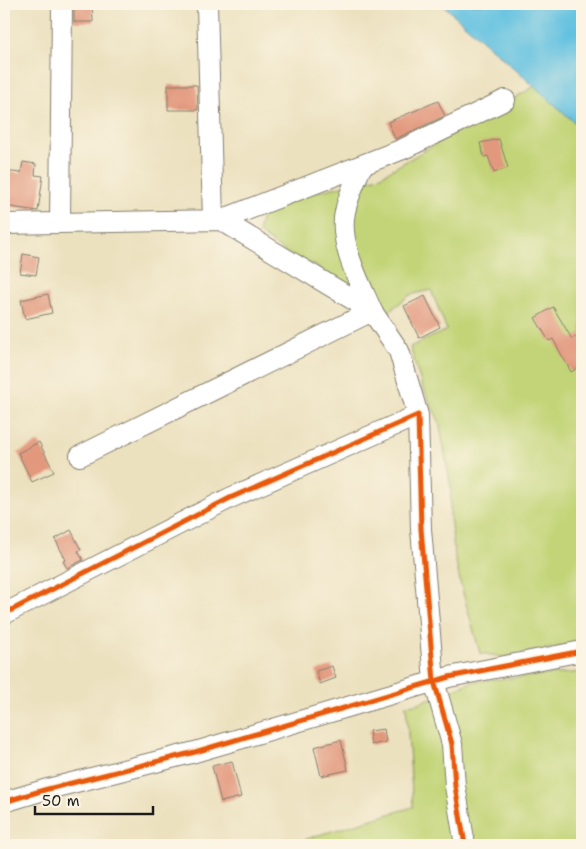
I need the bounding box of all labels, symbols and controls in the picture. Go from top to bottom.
scale bar [35,784,152,816]
text: 50 m [42,791,80,811]

